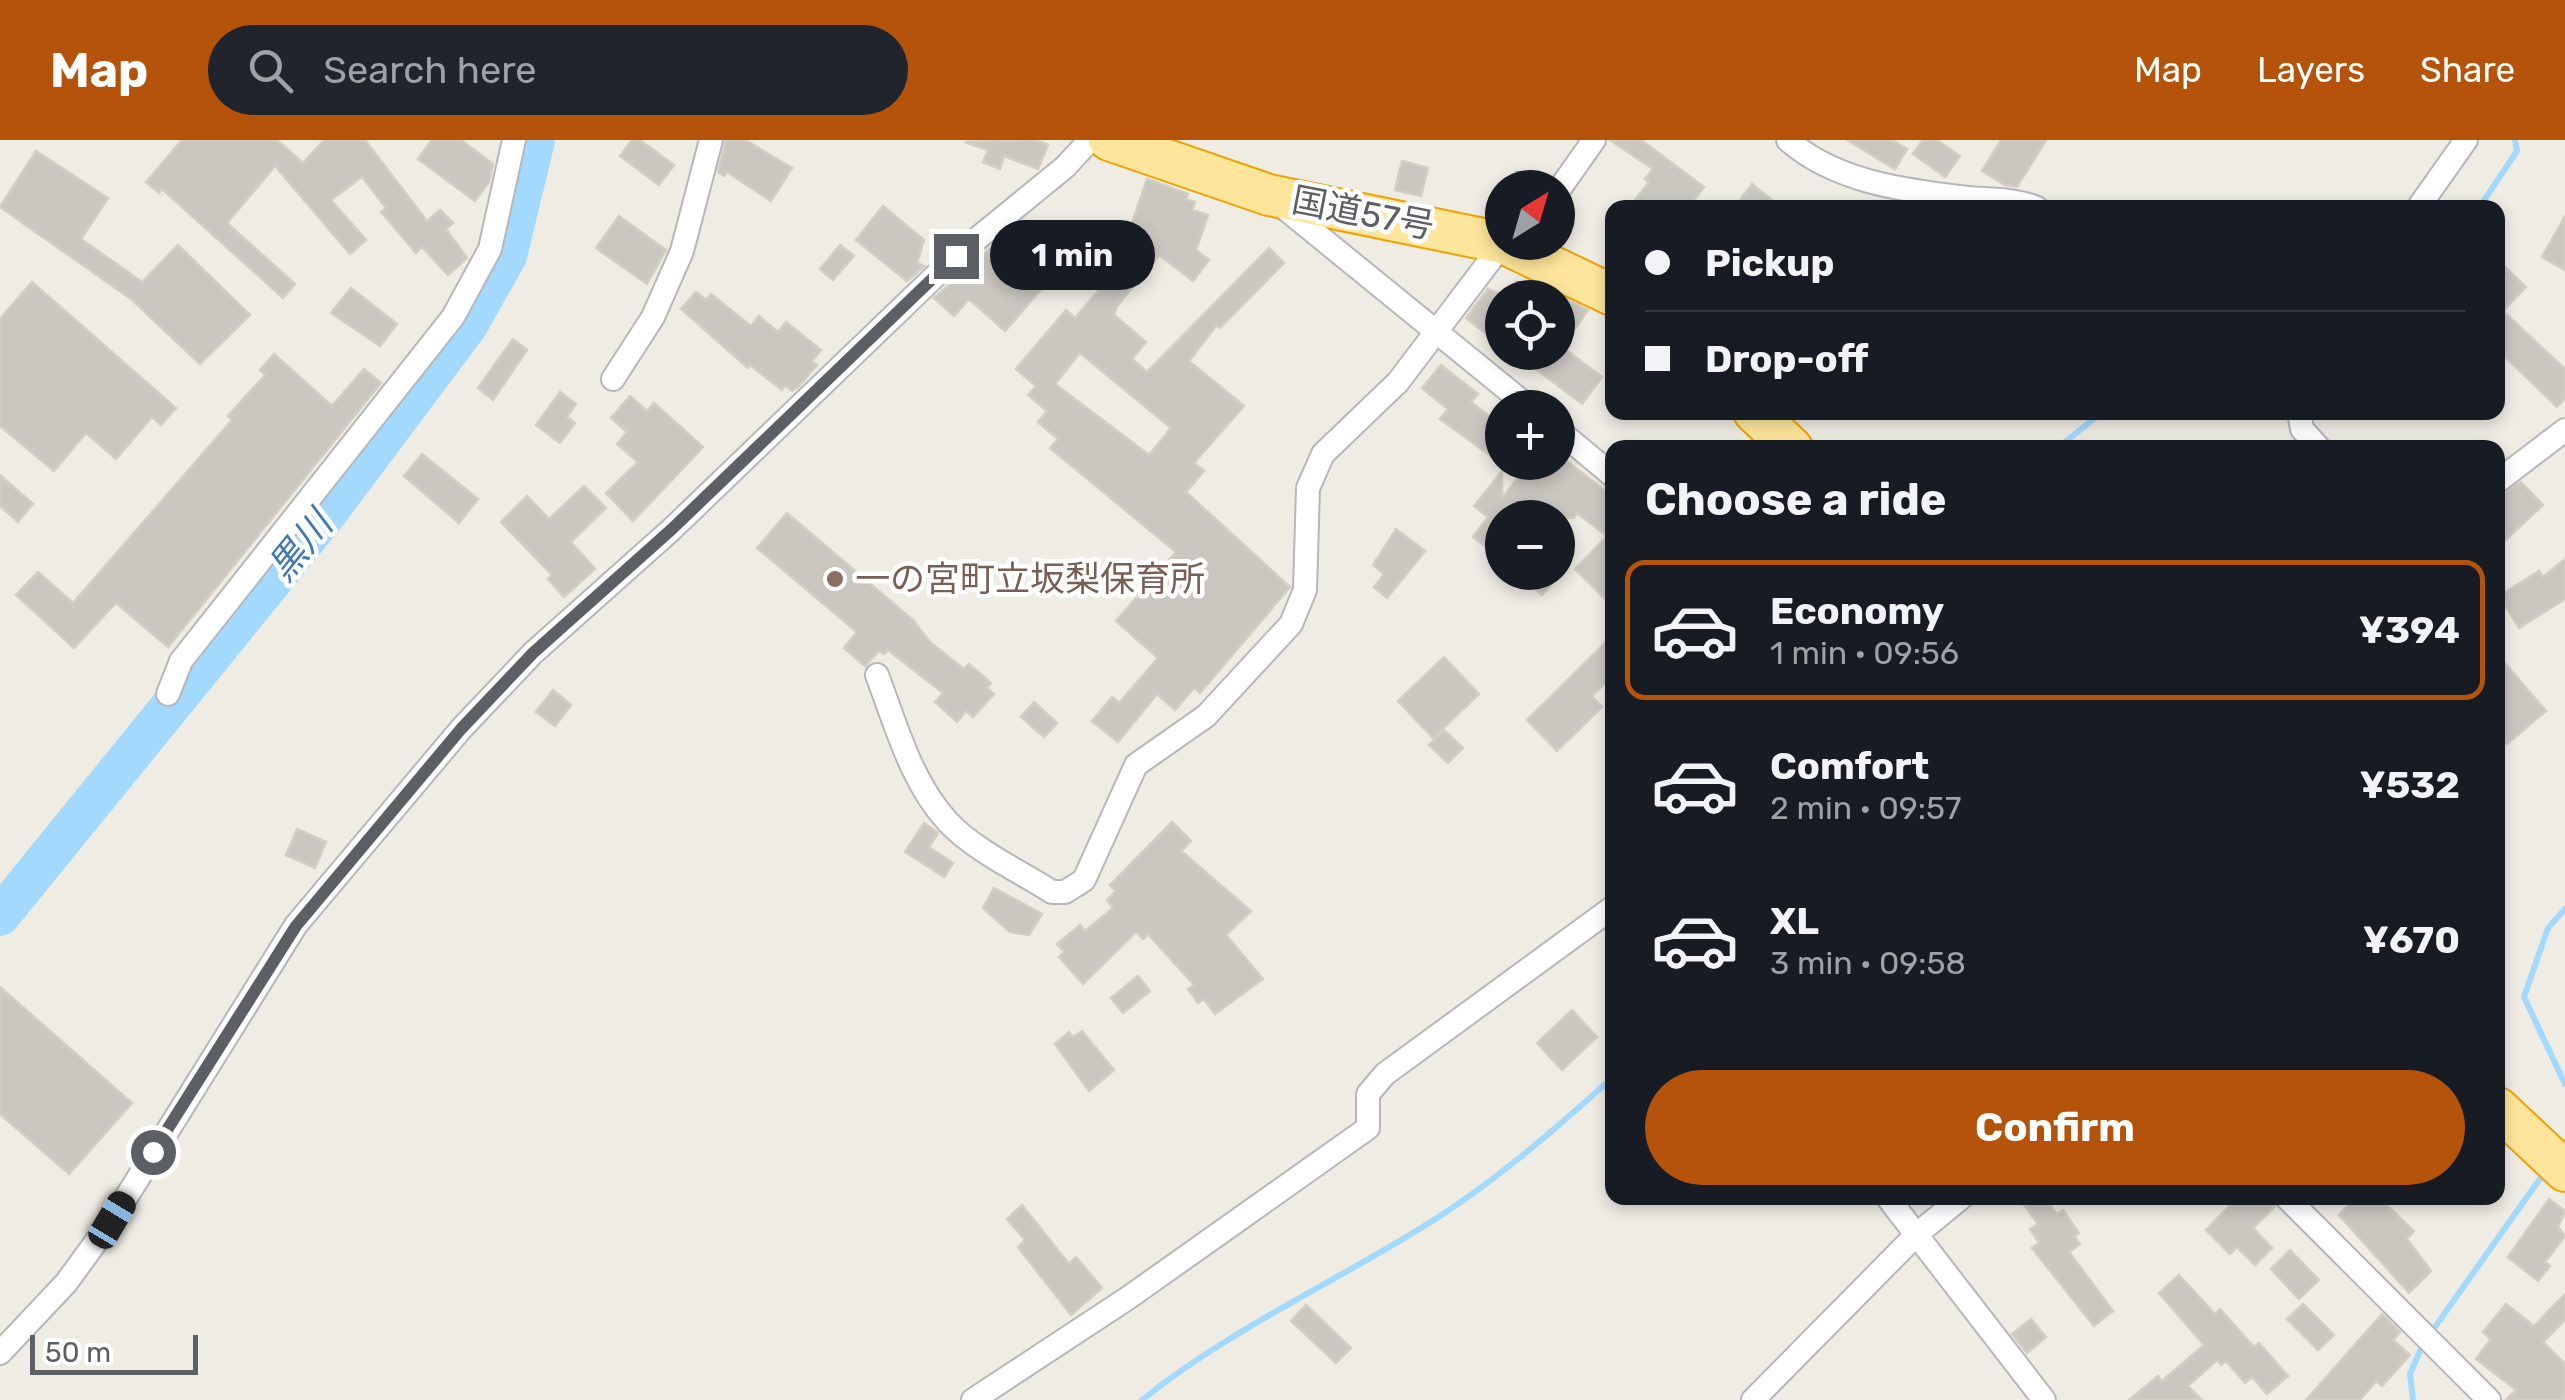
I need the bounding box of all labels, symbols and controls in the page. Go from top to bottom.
search box [208,25,908,115]
text: Map [50,42,148,99]
icon: search [243,43,298,98]
text: Search here [323,47,537,93]
text: Map [2134,49,2202,91]
text: Layers [2257,49,2365,91]
text: Share [2420,49,2515,91]
north arrow [1485,170,1575,260]
map controls [1485,170,1575,590]
street label: 国道57号 [1288,179,1438,247]
callout: 1 min [991,221,1156,291]
route end [934,234,979,279]
text: 1 min [1032,236,1113,274]
text: Pickup [1705,240,1834,286]
button: locate [1485,280,1575,370]
text: Drop-off [1705,336,1868,382]
button: + [1485,390,1575,480]
text: Choose a ride [1645,473,1947,526]
water label: 黒川 [258,499,344,590]
button: − [1485,500,1575,590]
place label: 一の宮町立坂梨保育所 [855,558,1205,600]
marker: 一の宮町立坂梨保育所 [824,568,846,590]
icon: car [1650,585,1740,675]
text: Economy [1770,588,1944,634]
text: ¥394 [2359,607,2460,653]
text: 1 min · 09:56 [1770,634,1959,672]
icon: car [1650,740,1740,830]
text: Comfort [1770,743,1929,789]
text: ¥532 [2360,762,2460,808]
text: 2 min · 09:57 [1770,789,1961,827]
icon: car [1650,895,1740,985]
text: XL [1770,898,1819,944]
text: ¥670 [2363,917,2460,963]
text: 3 min · 09:58 [1770,944,1966,982]
button: Confirm [1645,1070,2465,1185]
route start [131,1130,176,1175]
car [84,1187,140,1253]
scale bar [30,1330,198,1374]
text: 50 m [45,1336,111,1369]

